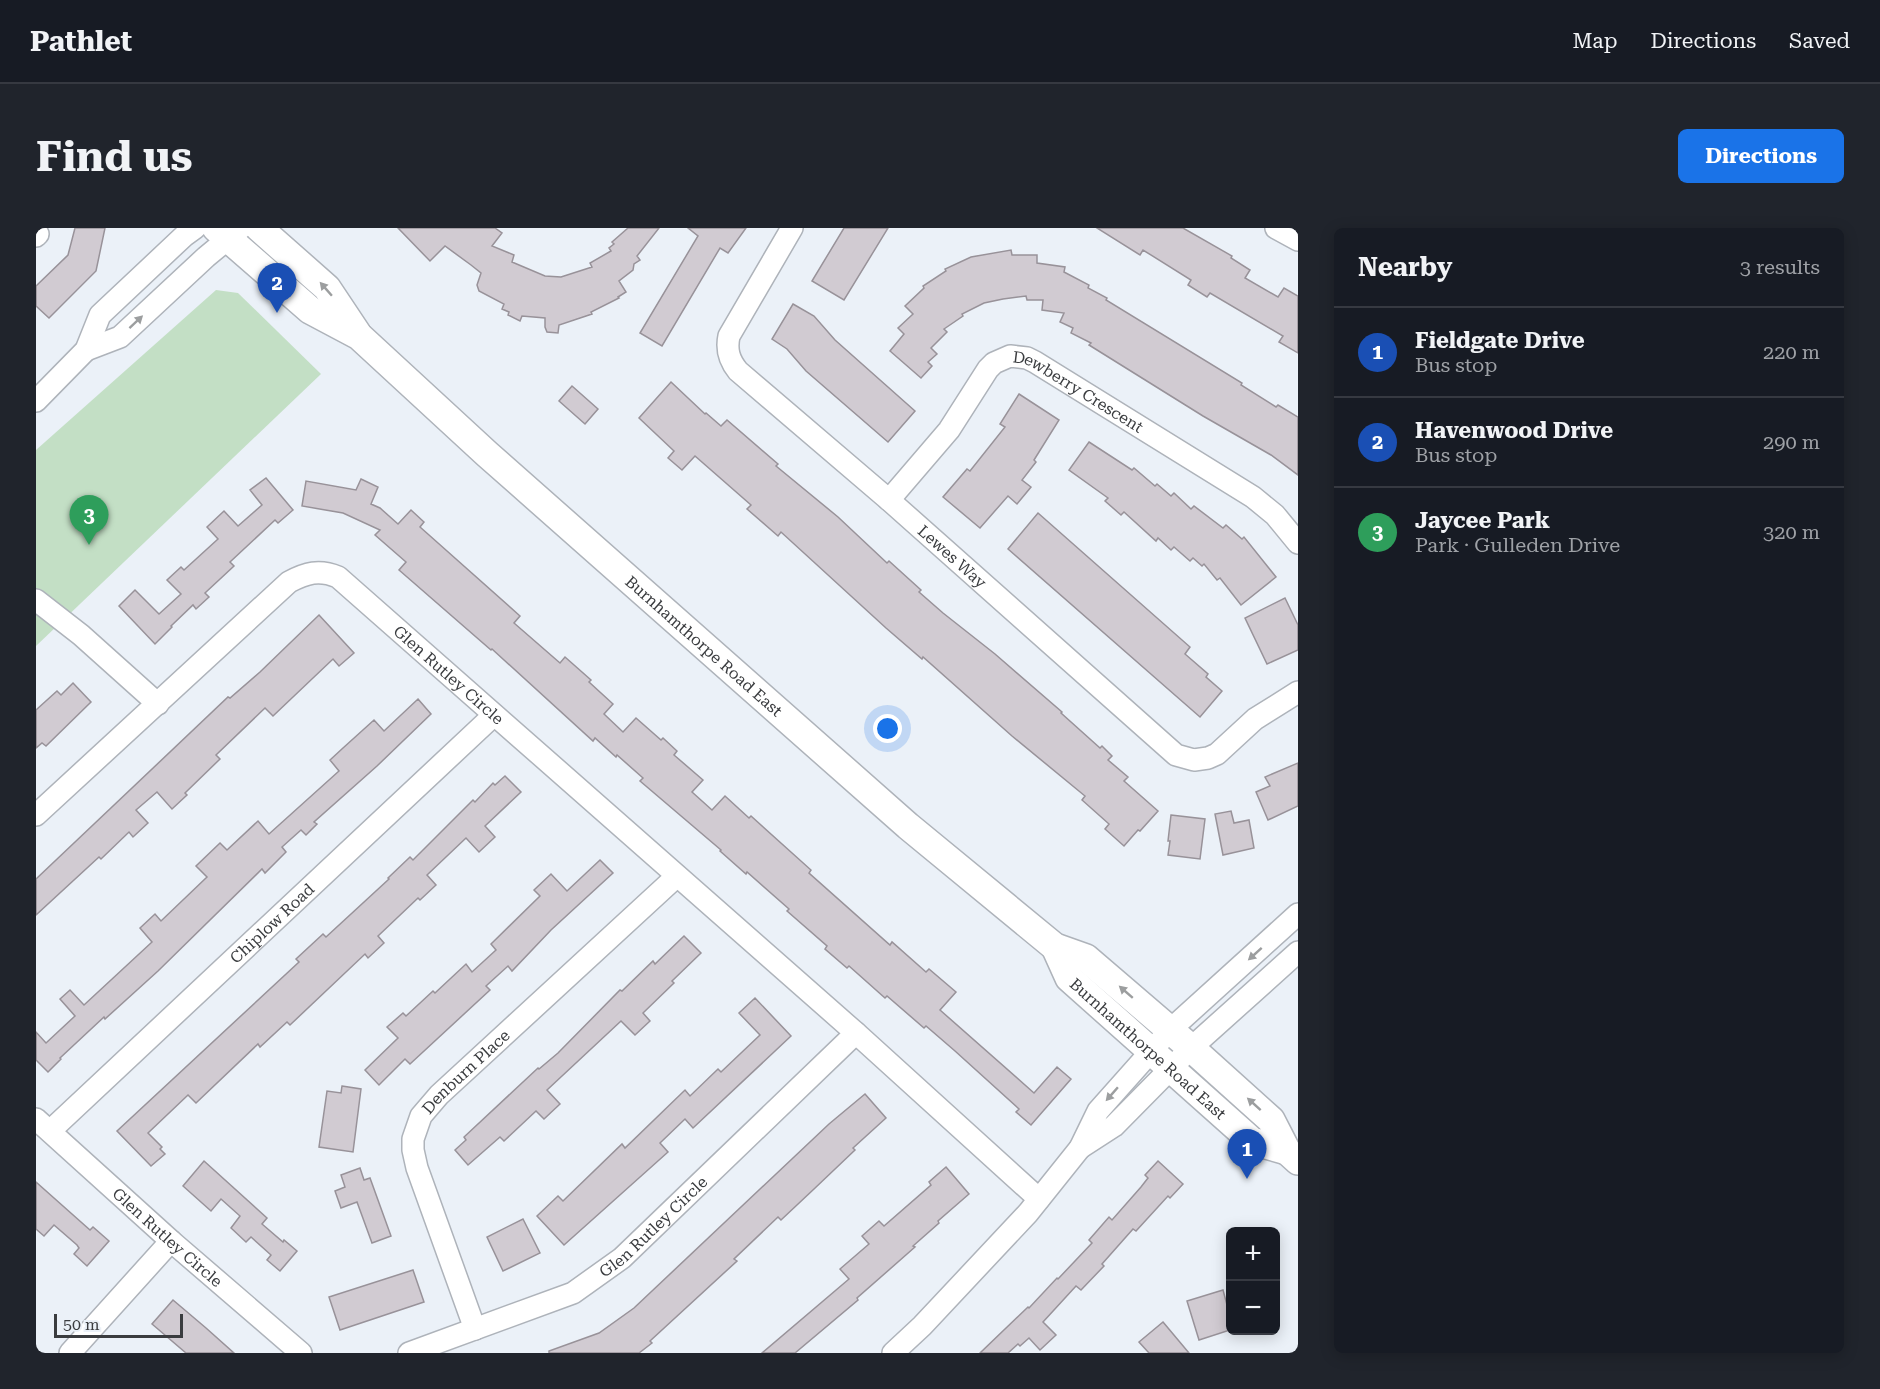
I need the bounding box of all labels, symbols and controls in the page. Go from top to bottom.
text: Pathlet [30,25,132,58]
text: Map [1573,29,1617,53]
text: Directions [1650,29,1756,53]
text: Saved [1789,29,1850,53]
button: Directions [1678,129,1844,183]
text: Find us [36,132,193,181]
text: Nearby [1358,252,1452,282]
text: 3 results [1740,255,1820,279]
pin: 2 [258,264,296,313]
one-way arrow [319,281,333,296]
one-way arrow [128,316,143,329]
text: Fieldgate Drive [1415,328,1585,353]
text: 1 [1372,340,1383,364]
text: 220 m [1763,340,1820,364]
street label: Dewberry Crescent [1012,347,1147,436]
text: Bus stop [1415,353,1497,377]
text: Havenwood Drive [1415,418,1613,443]
text: 2 [1372,430,1383,454]
text: 290 m [1763,430,1820,454]
text: Bus stop [1415,443,1497,467]
pin: 3 [70,496,108,545]
text: Jaycee Park [1415,508,1550,533]
text: 3 [1372,520,1383,544]
text: 320 m [1763,520,1820,544]
street label: Lewes Way [914,521,991,592]
text: Park · Gulleden Drive [1415,533,1620,557]
street label: Burnhamthorpe Road East [622,572,786,720]
street label: Glen Rutley Circle [390,621,508,728]
your location [873,714,902,743]
street label: Chiplow Road [226,879,318,967]
one-way arrow [1247,947,1262,961]
street label: Burnhamthorpe Road East [1066,974,1230,1123]
one-way arrow [1119,986,1134,999]
street label: Denburn Place [418,1025,514,1118]
one-way arrow [1106,1086,1119,1101]
one-way arrow [1246,1097,1261,1111]
pin: 1 [1228,1130,1266,1179]
street label: Glen Rutley Circle [595,1172,711,1281]
street label: Glen Rutley Circle [109,1184,227,1291]
map controls [1226,1227,1280,1335]
button: + [1226,1227,1280,1281]
button: − [1226,1281,1280,1335]
scale bar [54,1311,183,1338]
text: 50 m [63,1315,100,1334]

